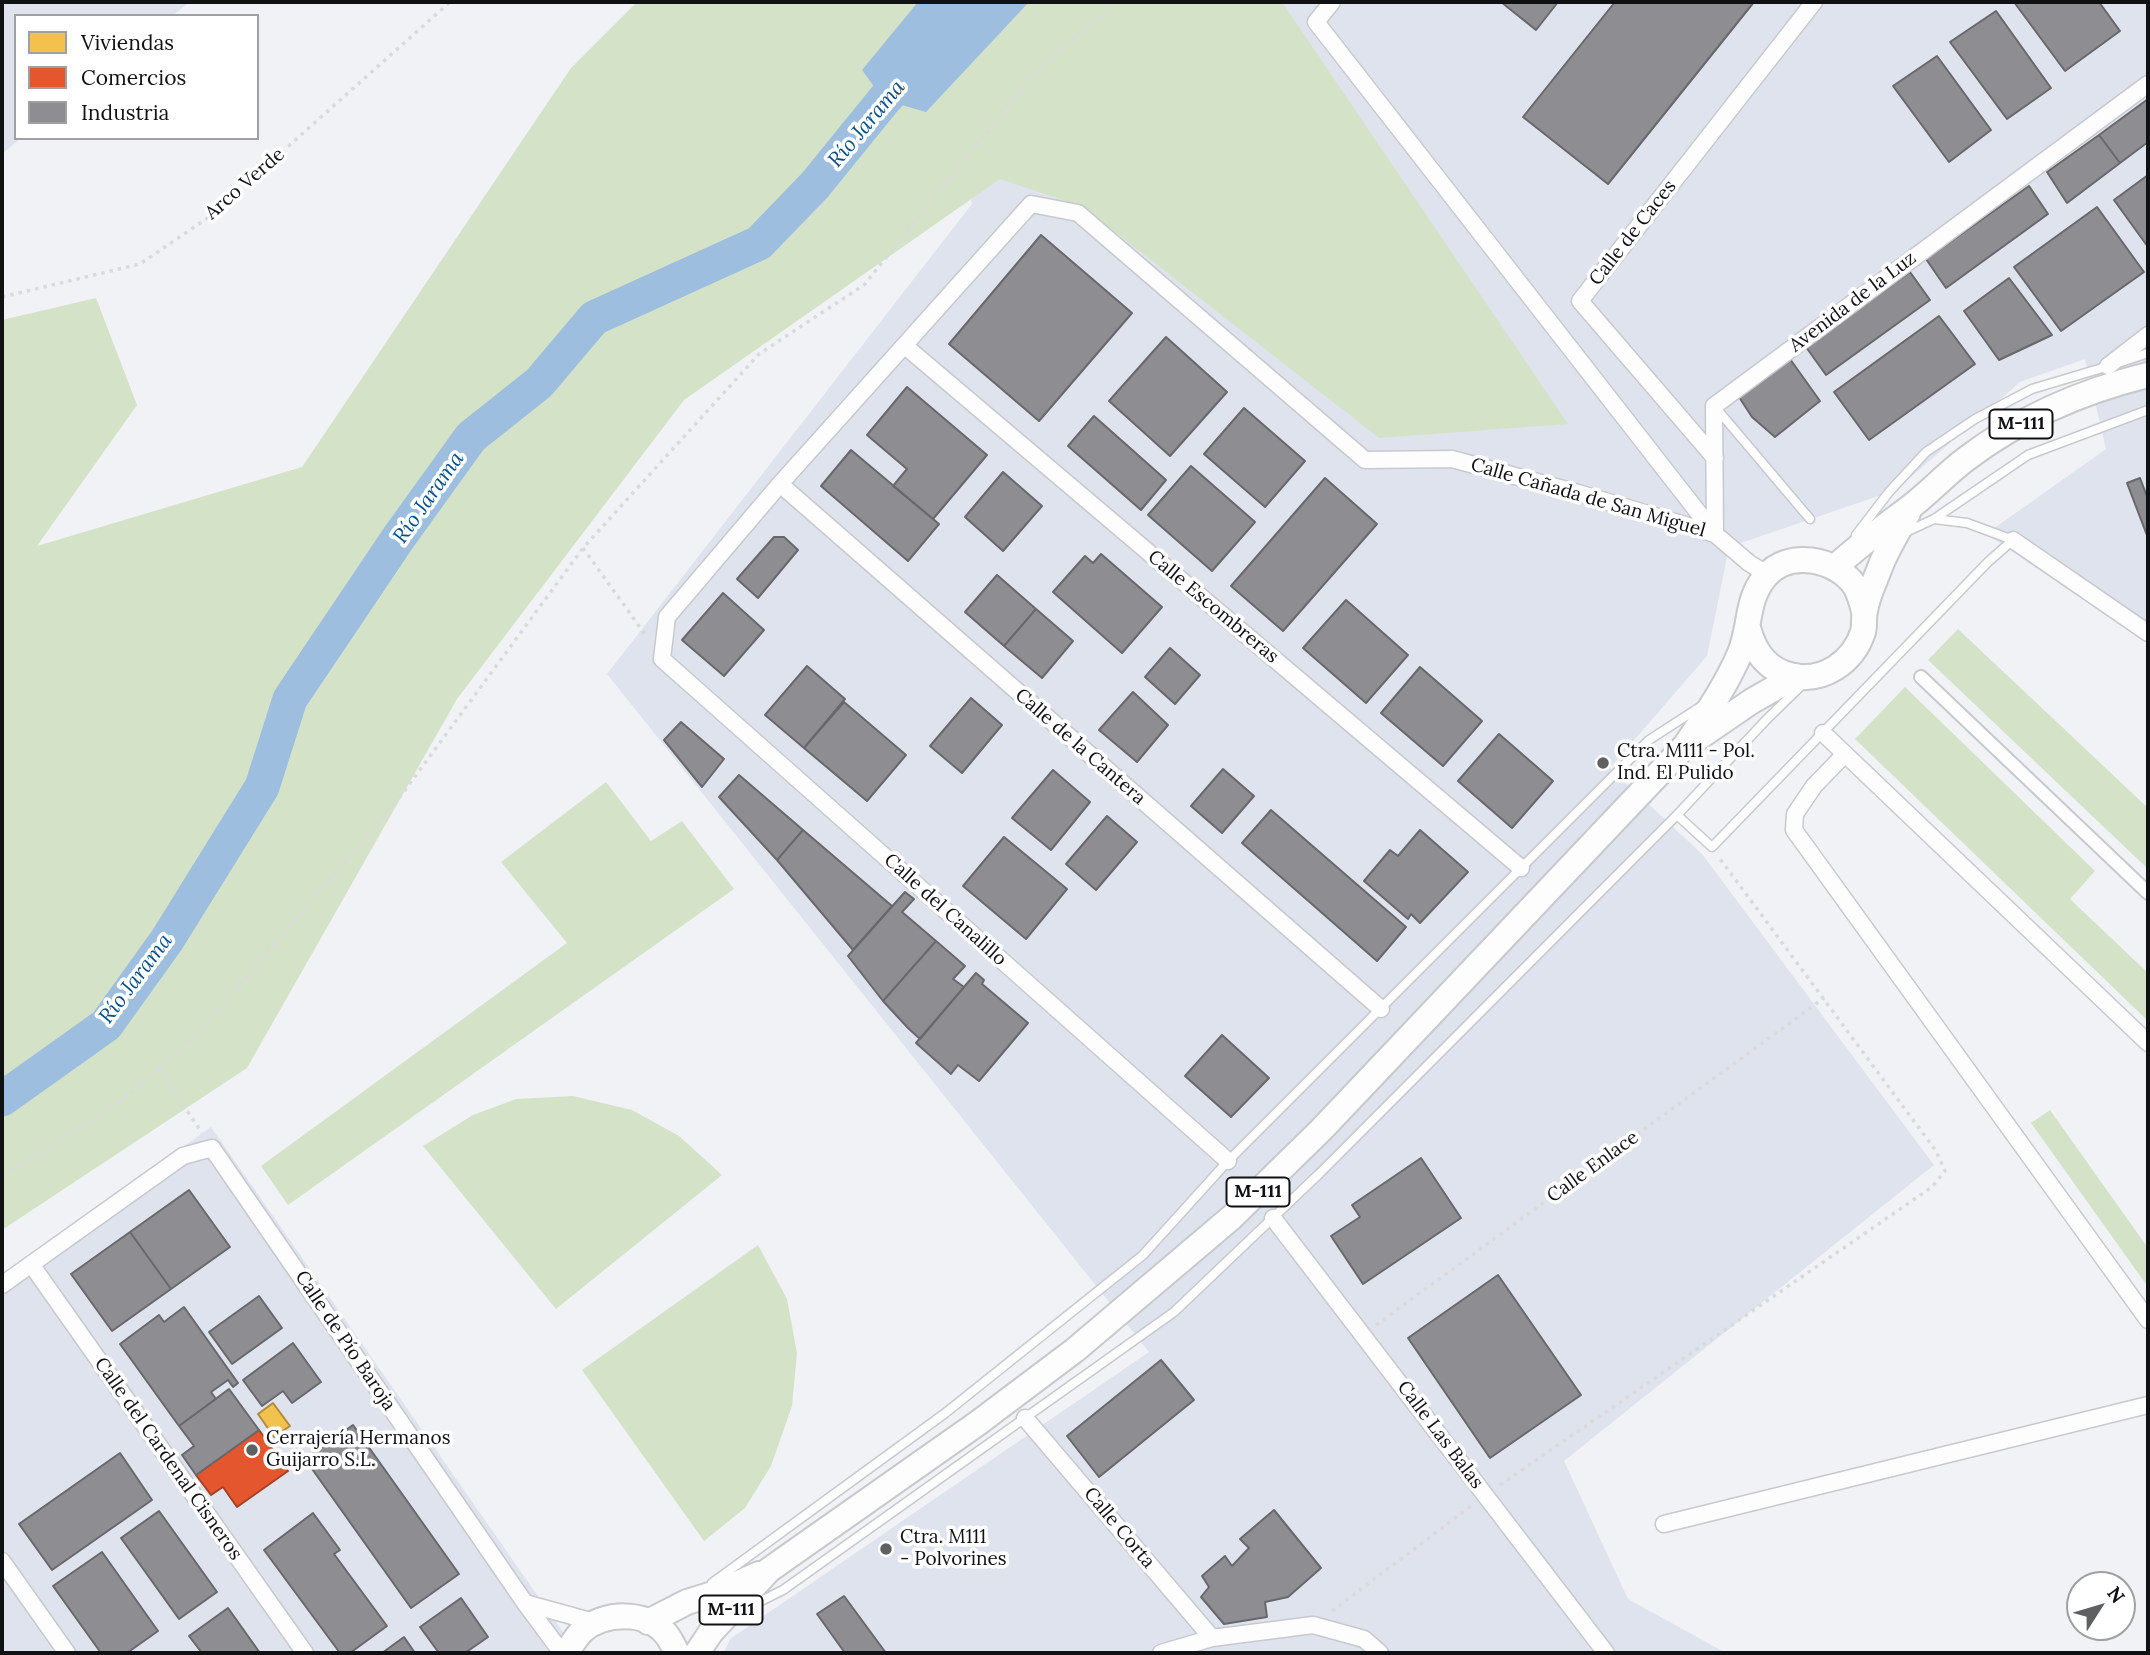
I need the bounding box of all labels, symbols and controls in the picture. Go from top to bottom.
legend [14,14,259,140]
text: Viviendas [81,29,174,56]
text: Comercios [81,64,186,91]
water label: Río Jarama [823,75,911,173]
text: Industria [81,99,169,126]
street label: Arco Verde [201,143,289,225]
street label: Calle de Caces [1585,176,1681,290]
street label: Avenida de la Luz [1785,247,1921,357]
road number: M-111 [1990,410,2052,438]
water label: Río Jarama [388,447,470,549]
street label: Calle Cañada de San Miguel [1468,454,1708,542]
street label: Calle Escombreras [1143,546,1283,668]
street label: Calle de la Cantera [1010,684,1150,810]
place label: Ctra. M111 - Pol. Ind. El Pulido [1617,741,1755,785]
marker: Ctra. M111 - Pol. Ind. El Pulido [1595,755,1611,771]
street label: Calle del Canalillo [879,849,1011,971]
water label: Río Jarama [94,929,178,1029]
street label: Calle Enlace [1543,1126,1643,1208]
road number: M-111 [1226,1177,1290,1206]
street label: Calle de Pío Baroja [290,1267,400,1415]
street label: Calle del Cardenal Cisneros [89,1353,247,1565]
street label: Calle Las Balas [1392,1377,1488,1493]
place label: Cerrajería Hermanos Guijarro S.L. [266,1428,450,1472]
marker: Cerrajería Hermanos Guijarro S.L. [244,1442,260,1458]
street label: Calle Corta [1079,1483,1159,1573]
place label: Ctra. M111 - Polvorines [900,1527,1007,1571]
marker: Ctra. M111 - Polvorines [878,1541,894,1557]
north arrow [2066,1571,2136,1641]
text: N [2102,1581,2130,1608]
road number: M-111 [700,1596,762,1624]

